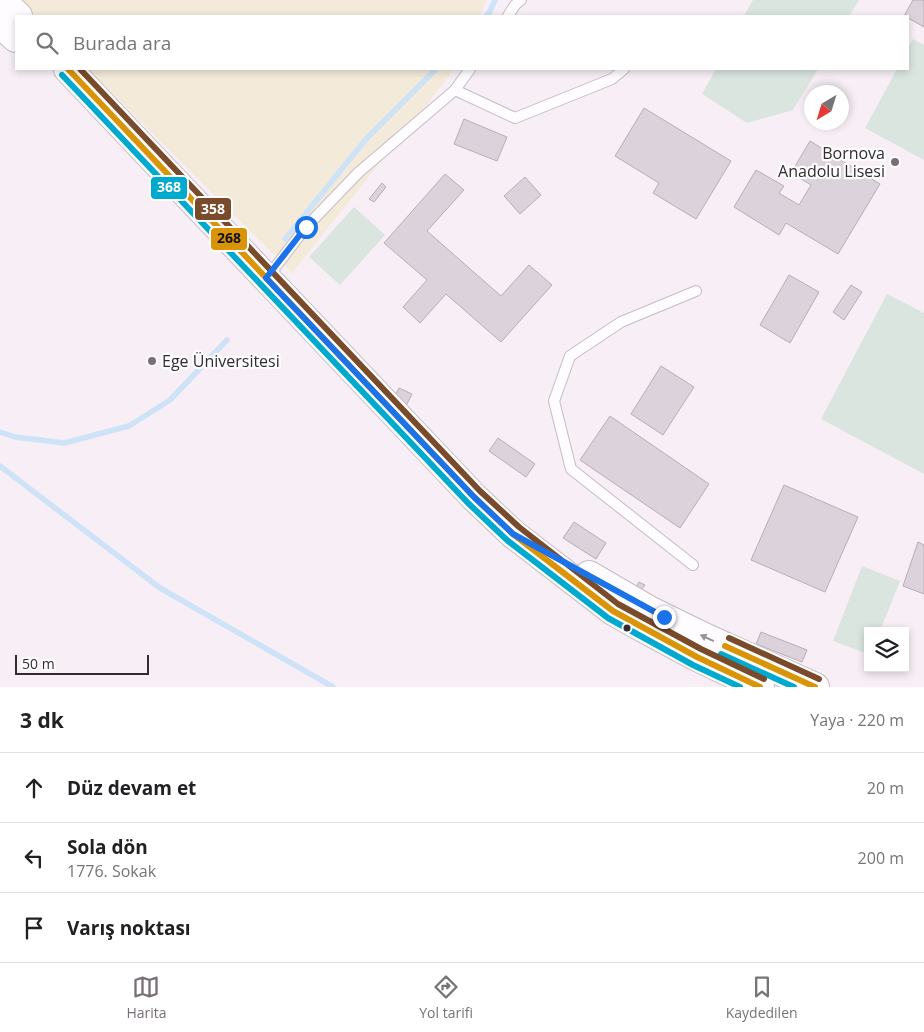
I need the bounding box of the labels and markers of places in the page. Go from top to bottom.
place label: Bornova Anadolu Lisesi [778,142,885,182]
marker: Bornova Anadolu Lisesi [889,156,901,168]
place label: Ege Üniversitesi [162,350,280,372]
marker: Ege Üniversitesi [146,355,158,367]
unlabelled marker [622,623,632,633]

